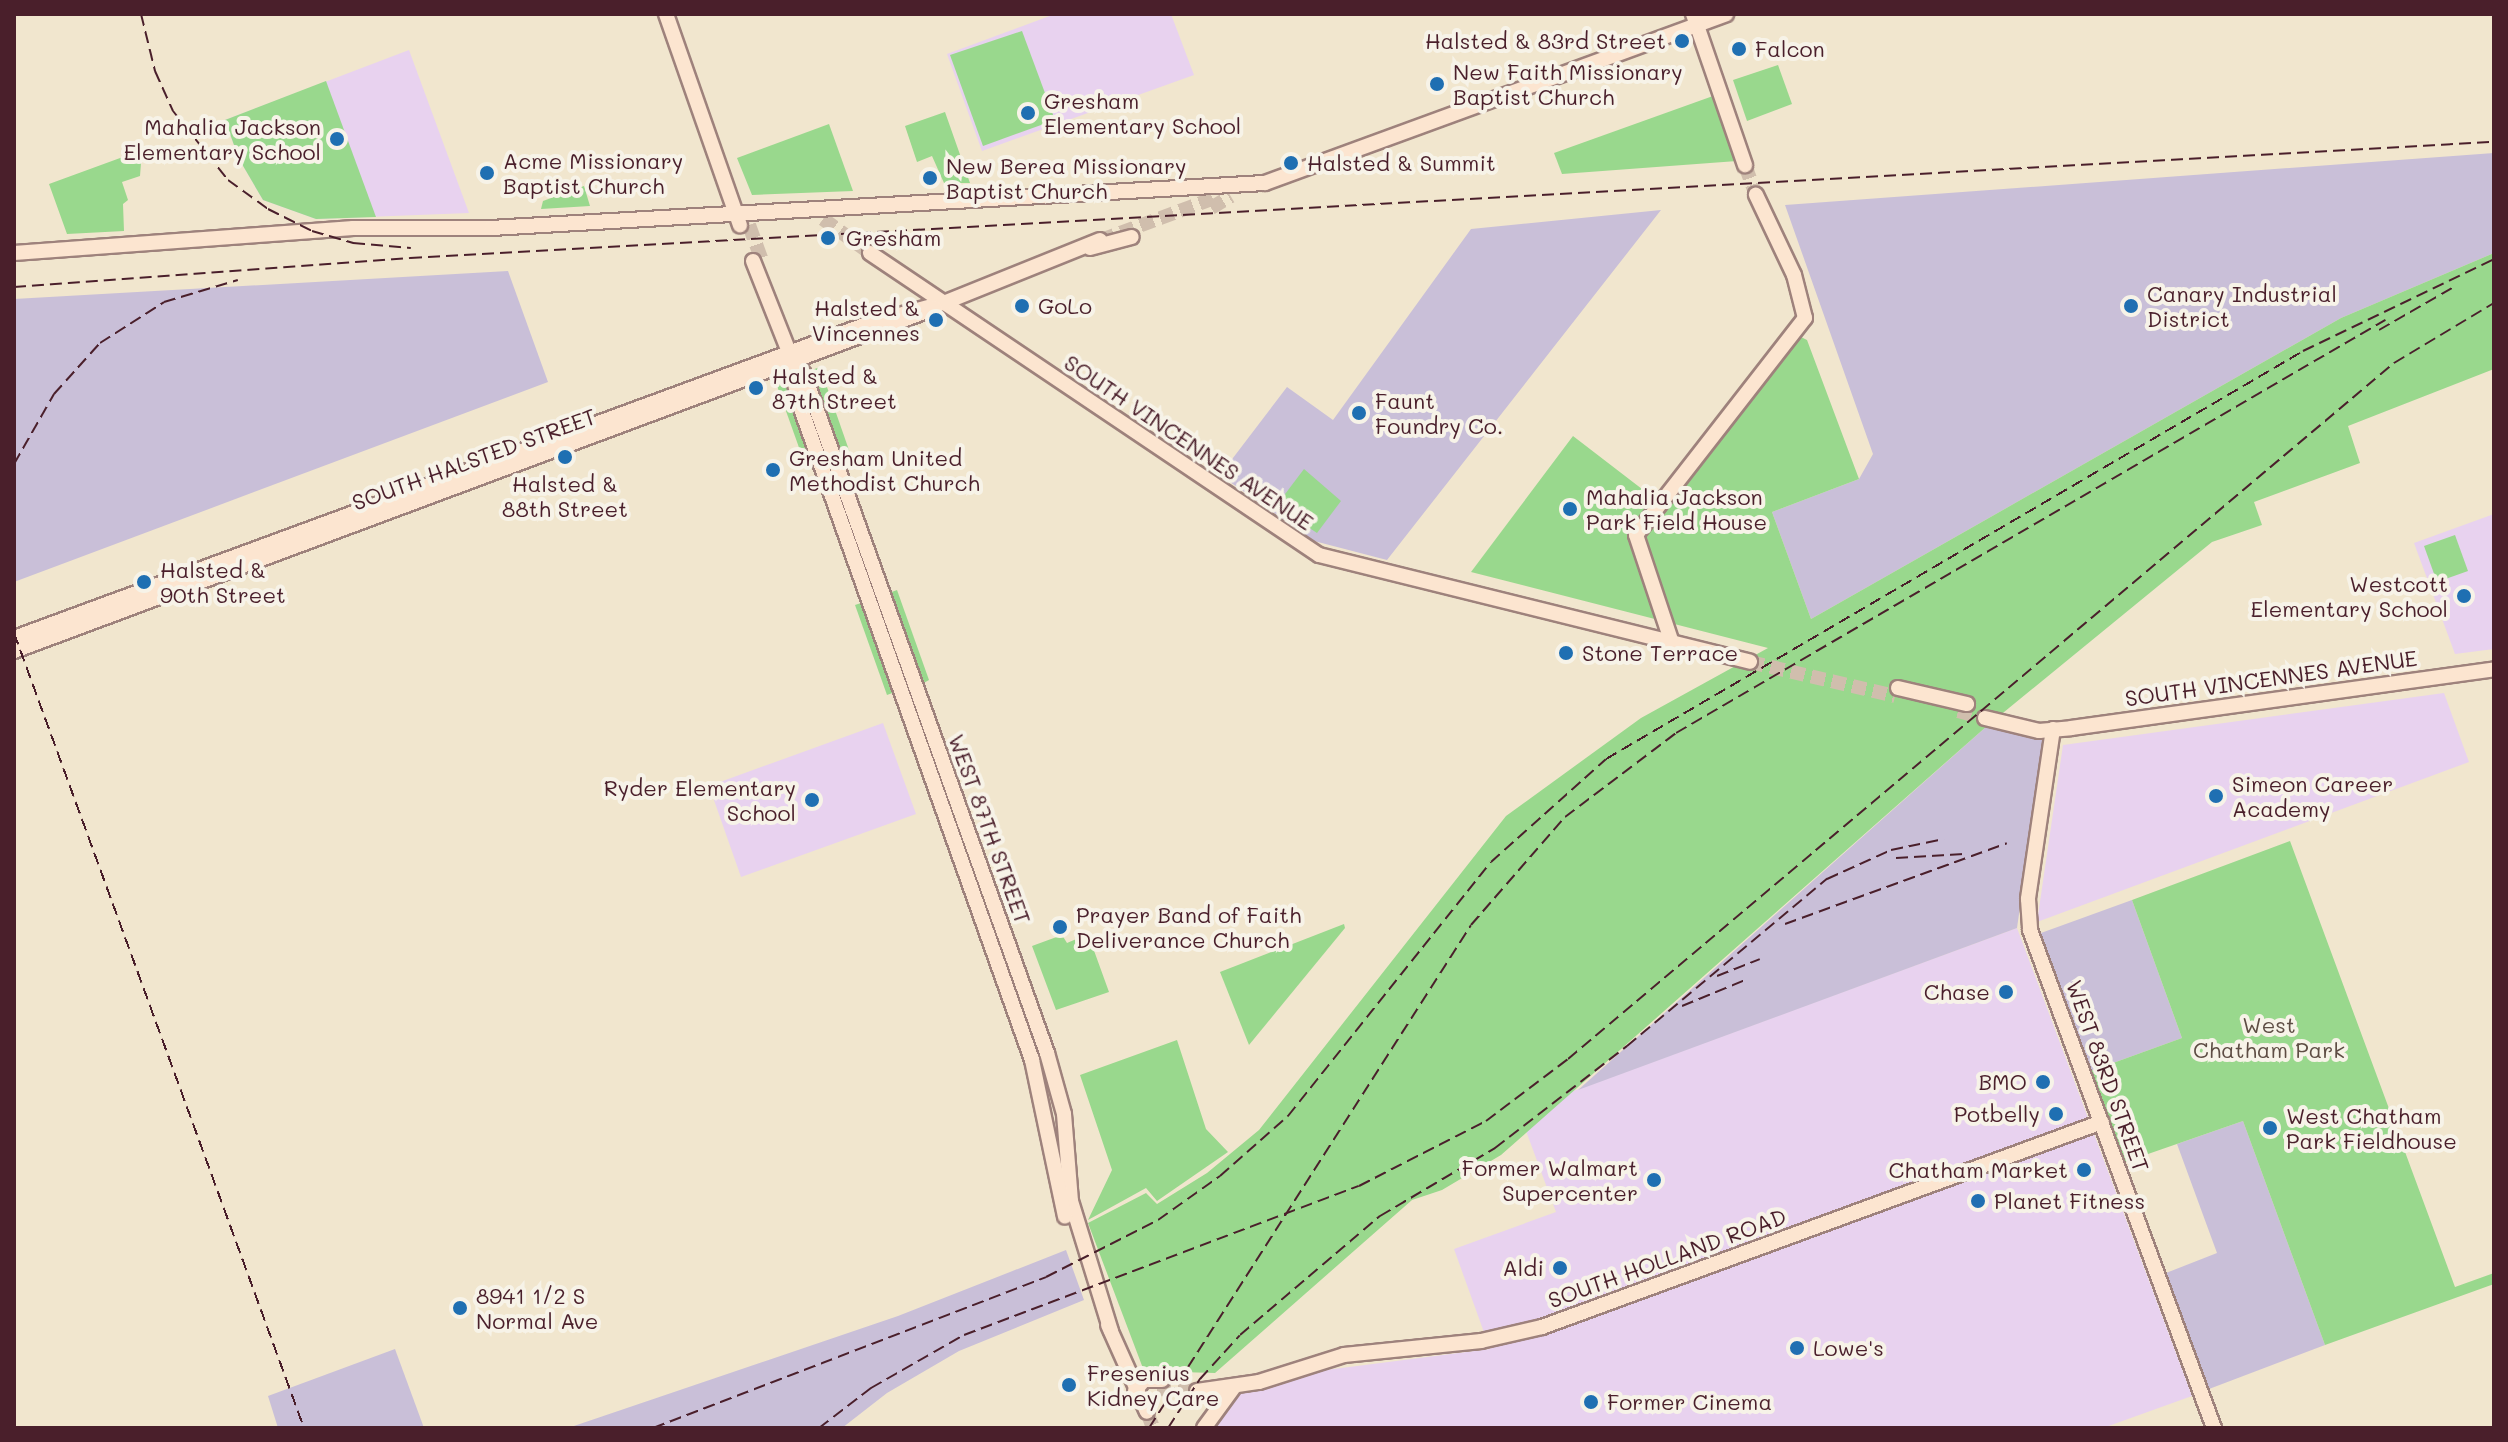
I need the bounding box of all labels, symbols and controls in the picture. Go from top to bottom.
place label: Halsted & 83rd Street [1425,28,1666,54]
marker: Halsted & 83rd Street [1673,32,1691,50]
place label: Falcon [1755,36,1825,62]
marker: Falcon [1730,40,1748,58]
place label: New Faith Missionary Baptist Church [1453,58,1683,110]
marker: New Faith Missionary Baptist Church [1428,75,1446,93]
place label: Gresham Elementary School [1044,87,1241,138]
marker: Gresham Elementary School [1019,104,1037,122]
place label: Mahalia Jackson Elementary School [124,113,321,164]
marker: Mahalia Jackson Elementary School [328,130,346,148]
place label: Acme Missionary Baptist Church [503,147,683,198]
place label: Halsted & Summit [1307,150,1496,176]
place label: New Berea Missionary Baptist Church [946,152,1187,204]
marker: Halsted & Summit [1282,154,1300,172]
marker: Acme Missionary Baptist Church [478,164,496,182]
marker: New Berea Missionary Baptist Church [921,169,939,187]
place label: Gresham [846,225,941,251]
marker: Gresham [817,227,839,249]
place label: Canary Industrial District [2147,280,2337,332]
place label: GoLo [1038,293,1092,319]
place label: Halsted & Vincennes [812,294,920,346]
marker: GoLo [1013,297,1031,315]
marker: Canary Industrial District [2122,297,2140,315]
marker: Halsted & Vincennes [927,311,945,329]
street label: SOUTH VINCENNES AVENUE [1060,349,1318,535]
place label: Halsted & 87th Street [772,362,897,414]
marker: Halsted & 87th Street [747,379,765,397]
place label: Faunt Foundry Co. [1375,387,1503,438]
street label: SOUTH HALSTED STREET [348,403,600,515]
marker: Faunt Foundry Co. [1350,404,1368,422]
place label: Gresham United Methodist Church [789,444,980,496]
marker: Halsted & 88th Street [556,448,574,466]
marker: Gresham United Methodist Church [764,461,782,479]
place label: Halsted & 88th Street [502,470,628,522]
place label: Mahalia Jackson Park Field House [1586,483,1767,534]
marker: Mahalia Jackson Park Field House [1561,500,1579,518]
place label: Halsted & 90th Street [160,556,286,608]
place label: Westcott Elementary School [2251,570,2448,622]
marker: Halsted & 90th Street [135,573,153,591]
marker: Westcott Elementary School [2455,587,2473,605]
place label: Stone Terrace [1582,640,1738,666]
marker: Stone Terrace [1557,644,1575,662]
street label: SOUTH VINCENNES AVENUE [2123,644,2419,712]
street label: WEST 87TH STREET [943,730,1037,928]
place label: Simeon Career Academy [2232,770,2393,822]
place label: Ryder Elementary School [604,774,796,826]
marker: Simeon Career Academy [2207,787,2225,805]
marker: Ryder Elementary School [803,791,821,809]
place label: Prayer Band of Faith Deliverance Church [1076,901,1301,952]
marker: Prayer Band of Faith Deliverance Church [1051,918,1069,936]
street label: WEST 83RD STREET [2061,976,2155,1176]
place label: Chase [1924,979,1990,1005]
marker: Chase [1997,983,2015,1001]
park label: West Chatham Park [2193,1011,2345,1062]
place label: BMO [1978,1069,2027,1095]
marker: BMO [2034,1073,2052,1091]
place label: Potbelly [1954,1101,2040,1127]
place label: West Chatham Park Fieldhouse [2286,1102,2457,1154]
marker: Potbelly [2047,1105,2065,1123]
marker: West Chatham Park Fieldhouse [2261,1119,2279,1137]
place label: Former Walmart Supercenter [1462,1154,1638,1206]
place label: Chatham Market [1889,1157,2068,1183]
marker: Chatham Market [2075,1161,2093,1179]
marker: Former Walmart Supercenter [1645,1171,1663,1189]
place label: Planet Fitness [1994,1188,2145,1214]
marker: Planet Fitness [1969,1192,1987,1210]
street label: SOUTH HOLLAND ROAD [1544,1203,1790,1313]
place label: Aldi [1503,1255,1544,1281]
marker: Aldi [1551,1259,1569,1277]
place label: 8941 1/2 S Normal Ave [476,1282,598,1334]
marker: 8941 1/2 S Normal Ave [451,1299,469,1317]
place label: Lowe's [1813,1335,1884,1361]
marker: Lowe's [1788,1339,1806,1357]
place label: Fresenius Kidney Care [1087,1359,1219,1410]
marker: Fresenius Kidney Care [1058,1374,1080,1396]
place label: Former Cinema [1607,1389,1772,1415]
marker: Former Cinema [1582,1393,1600,1411]

